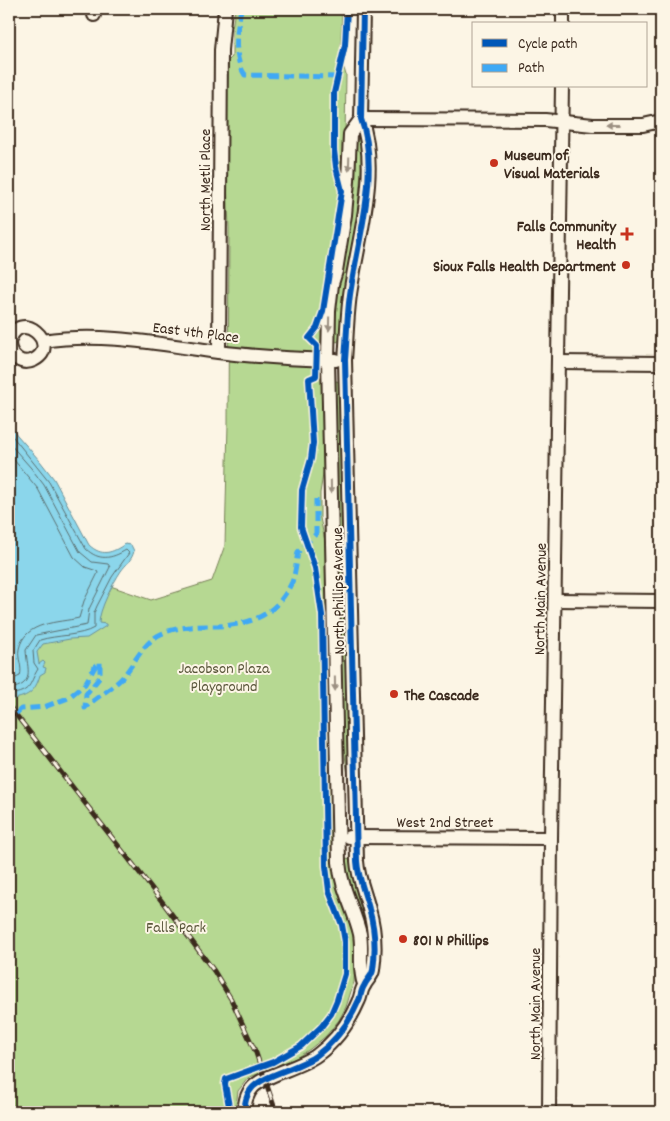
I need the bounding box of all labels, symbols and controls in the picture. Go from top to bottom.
legend [472,22,648,88]
text: Cycle path [518,34,578,56]
text: Path [518,58,544,80]
one-way arrow [605,121,621,129]
street label: North Metli Place [195,129,218,231]
place label: Museum of Visual Materials [504,145,600,186]
one-way arrow [345,156,353,172]
marker: Museum of Visual Materials [488,157,500,169]
place label: Falls Community Health [517,216,618,257]
marker: Falls Community Health [620,227,634,241]
place label: Sioux Falls Health Department [433,256,616,279]
marker: Sioux Falls Health Department [620,259,632,271]
street label: East 4th Place [151,317,240,350]
one-way arrow [325,317,333,333]
one-way arrow [327,479,335,495]
street label: North Phillips Avenue [327,527,352,655]
street label: North Main Avenue [529,543,554,655]
park label: Jacobson Plaza Playground [179,658,270,699]
one-way arrow [331,677,339,693]
place label: The Cascade [404,685,479,708]
marker: The Cascade [388,688,400,700]
street label: West 2nd Street [397,812,494,835]
park label: Falls Park [146,917,206,940]
place label: 801 N Phillips [413,930,489,953]
marker: 801 N Phillips [397,933,409,945]
street label: North Main Avenue [525,948,548,1060]

